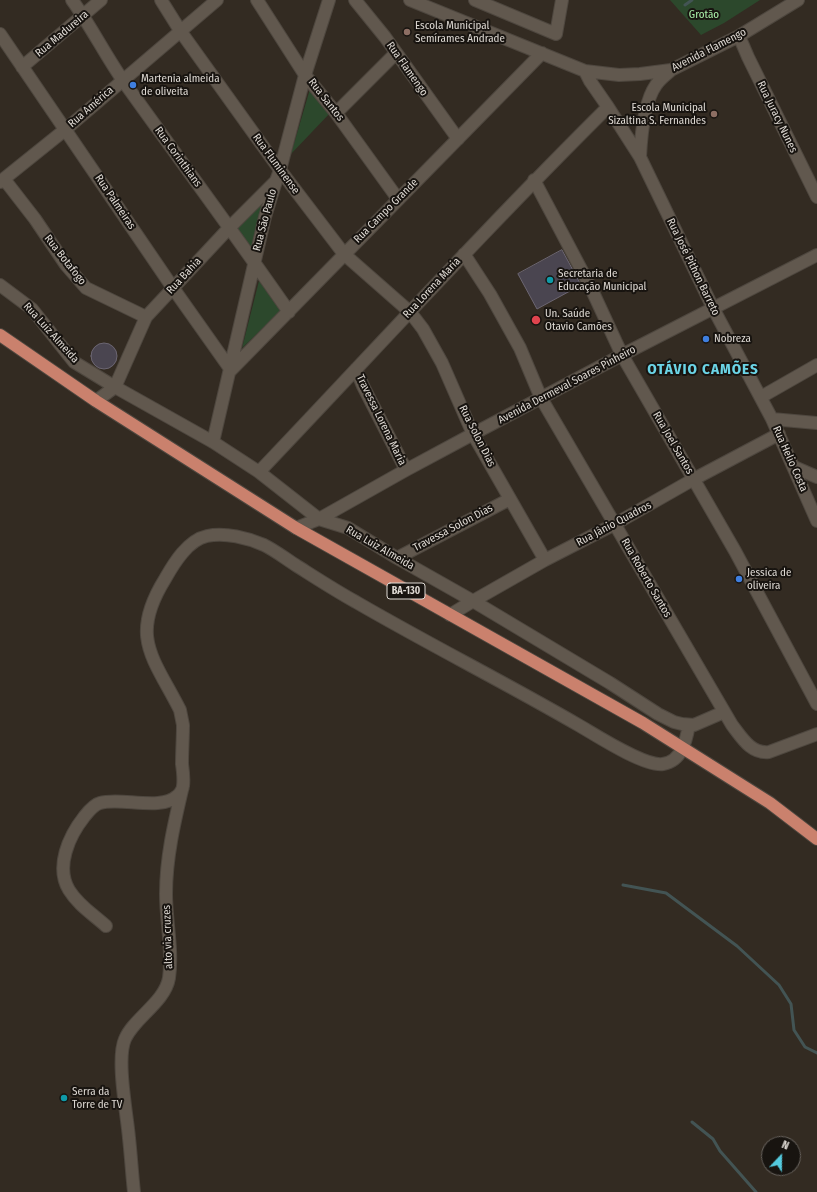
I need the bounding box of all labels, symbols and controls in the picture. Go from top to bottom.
street label: Rua Madureira [33,8,91,60]
park label: Grotão [689,8,719,22]
place label: Escola Municipal Semírames Andrade [415,19,505,45]
street label: Avenida Flamengo [670,26,748,74]
marker: Escola Municipal Semírames Andrade [402,27,412,37]
street label: Rua Flamengo [383,39,431,99]
place label: Martenia almeida de oliveita [141,72,220,98]
street label: Rua Santos [305,76,347,124]
street label: Rua Juracy Nunes [754,79,800,155]
marker: Martenia almeida de oliveita [128,80,138,90]
street label: Rua América [66,84,116,130]
place label: Escola Municipal Sizaltina S. Fernandes [608,101,706,127]
marker: Escola Municipal Sizaltina S. Fernandes [709,109,719,119]
street label: Rua Corinthians [152,124,204,190]
street label: Rua Fluminense [250,131,302,197]
street label: Rua Palmeiras [92,172,138,232]
street label: Rua Campo Grande [351,176,421,246]
street label: Rua São Paulo [250,187,280,253]
street label: Rua José Pithon Barreto [664,216,722,318]
street label: Rua Botafogo [41,232,89,288]
street label: Rua Bahia [164,255,204,297]
street label: Rua Lorena Maria [401,255,463,321]
place label: Secretaria de Educação Municipal [558,267,646,293]
marker: Secretaria de Educação Municipal [545,275,555,285]
street label: Rua Luiz Almeida [20,300,82,366]
place label: Un. Saúde Otavio Camões [545,307,612,333]
marker: Un. Saúde Otavio Camões [530,314,542,326]
place label: Nobreza [714,332,751,346]
marker: Nobreza [701,334,711,344]
street label: Avenida Dermeval Soares Pinheiro [496,343,638,427]
district label: OTÁVIO CAMÕES [647,361,759,379]
street label: Travessa Lorena Maria [353,372,409,468]
street label: Rua Solon Dias [456,403,498,469]
street label: Rua Joel Santos [650,409,696,477]
street label: Rua Helio Costa [770,424,810,494]
street label: Rua Jânio Quadros [574,499,654,549]
street label: Travessa Solon Dias [411,501,495,555]
street label: Rua Luiz Almeida [344,523,416,573]
street label: Rua Roberto Santos [618,536,674,620]
place label: Jessica de oliveira [747,566,791,592]
marker: Jessica de oliveira [734,574,744,584]
road number: BA-130 [387,583,425,599]
street label: alto via cruzes [160,905,176,969]
place label: Serra da Torre de TV [72,1085,122,1111]
marker: Serra da Torre de TV [59,1093,69,1103]
north arrow [761,1136,801,1176]
text: N [780,1138,791,1153]

